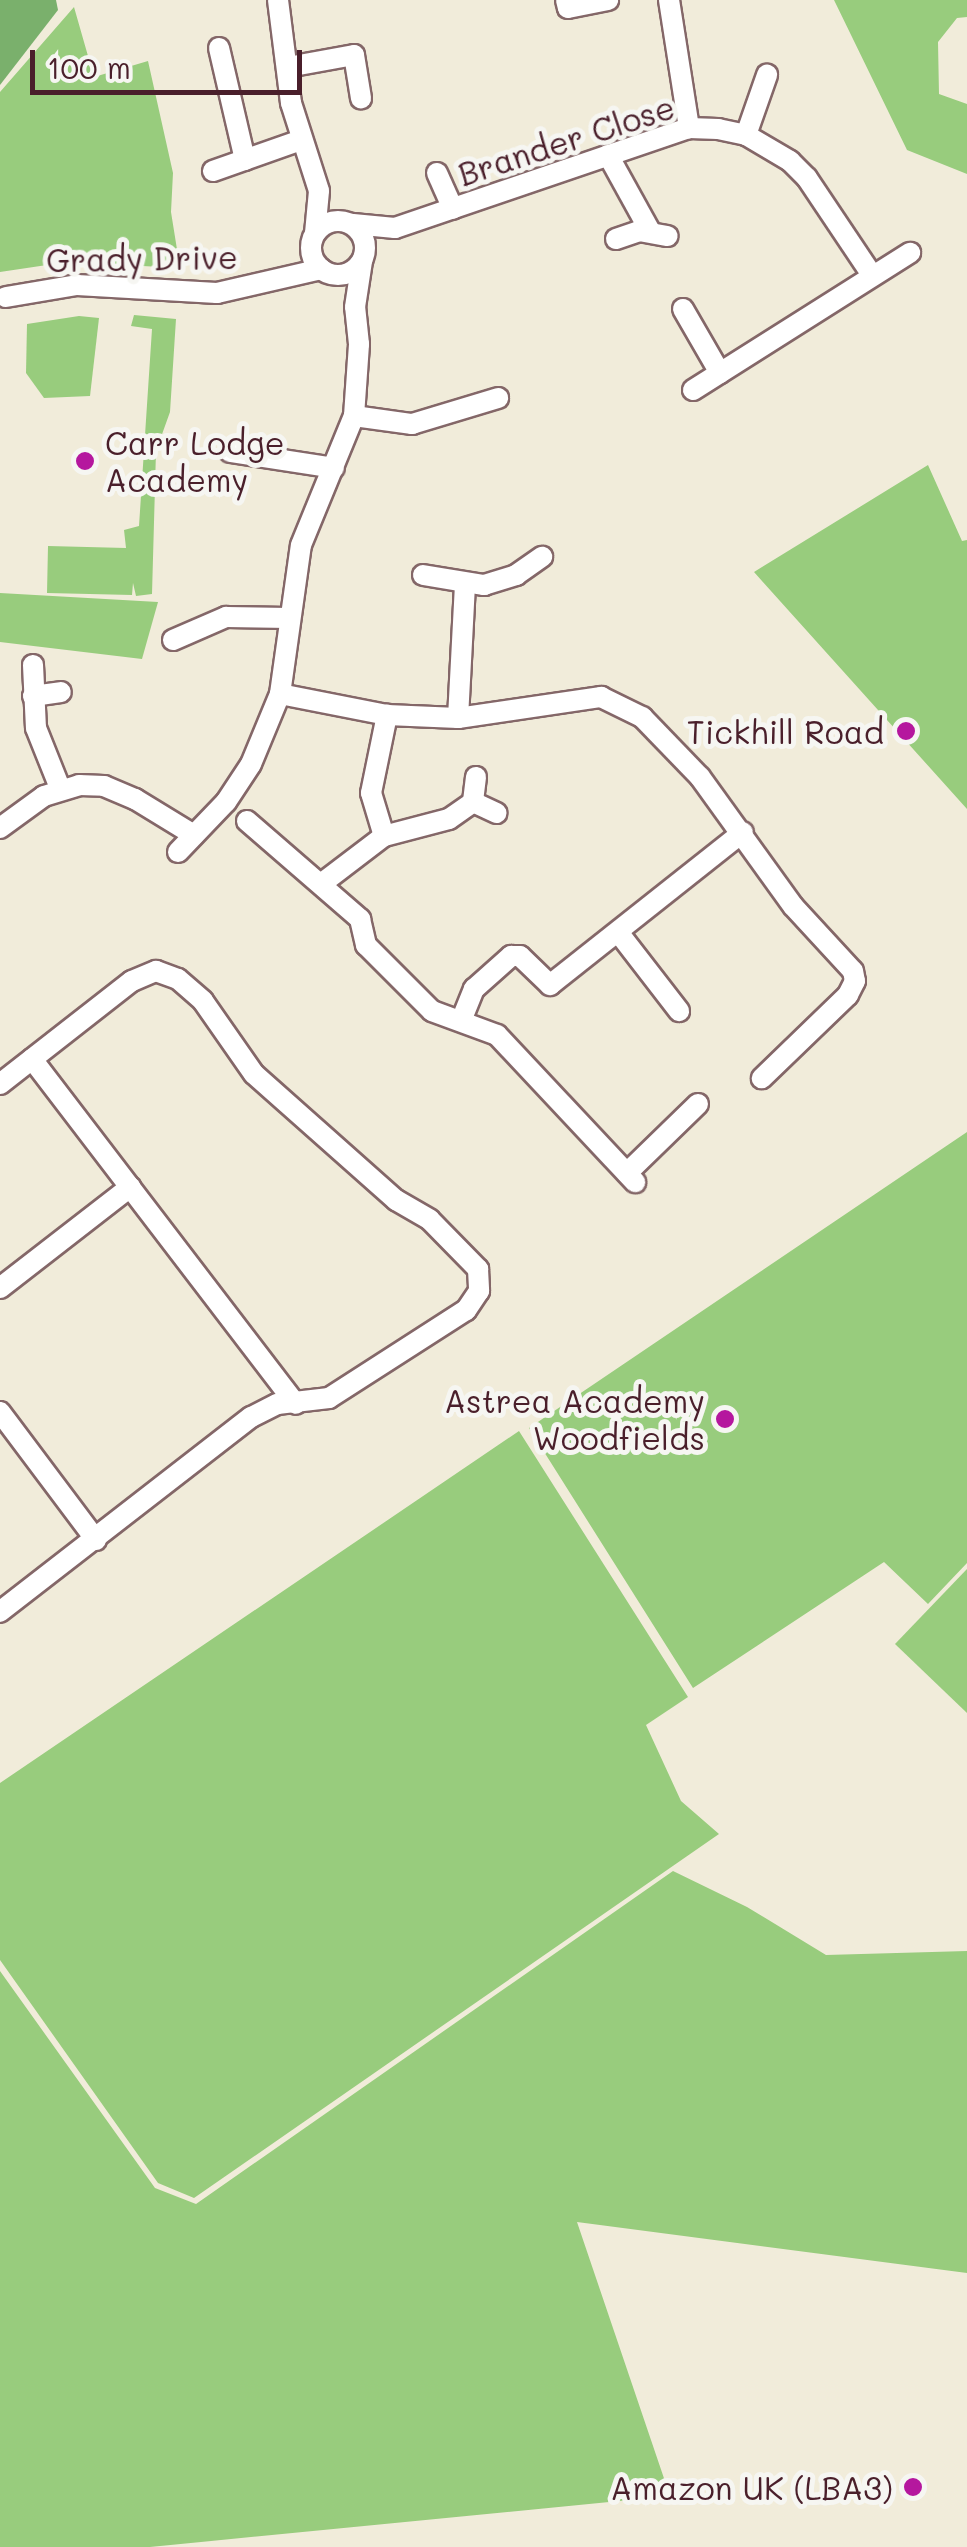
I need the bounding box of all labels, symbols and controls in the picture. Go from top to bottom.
scale bar [35,30,308,92]
text: 100 m [47,47,131,87]
street label: Brander Close [453,87,679,193]
street label: Grady Drive [46,237,238,279]
place label: Carr Lodge Academy [105,424,285,499]
marker: Carr Lodge Academy [74,450,96,472]
place label: Tickhill Road [687,712,884,750]
marker: Tickhill Road [893,718,919,744]
place label: Astrea Academy Woodfields [444,1382,705,1457]
marker: Astrea Academy Woodfields [714,1408,736,1430]
place label: Amazon UK (LBA3) [610,2468,893,2506]
marker: Amazon UK (LBA3) [902,2476,924,2498]

